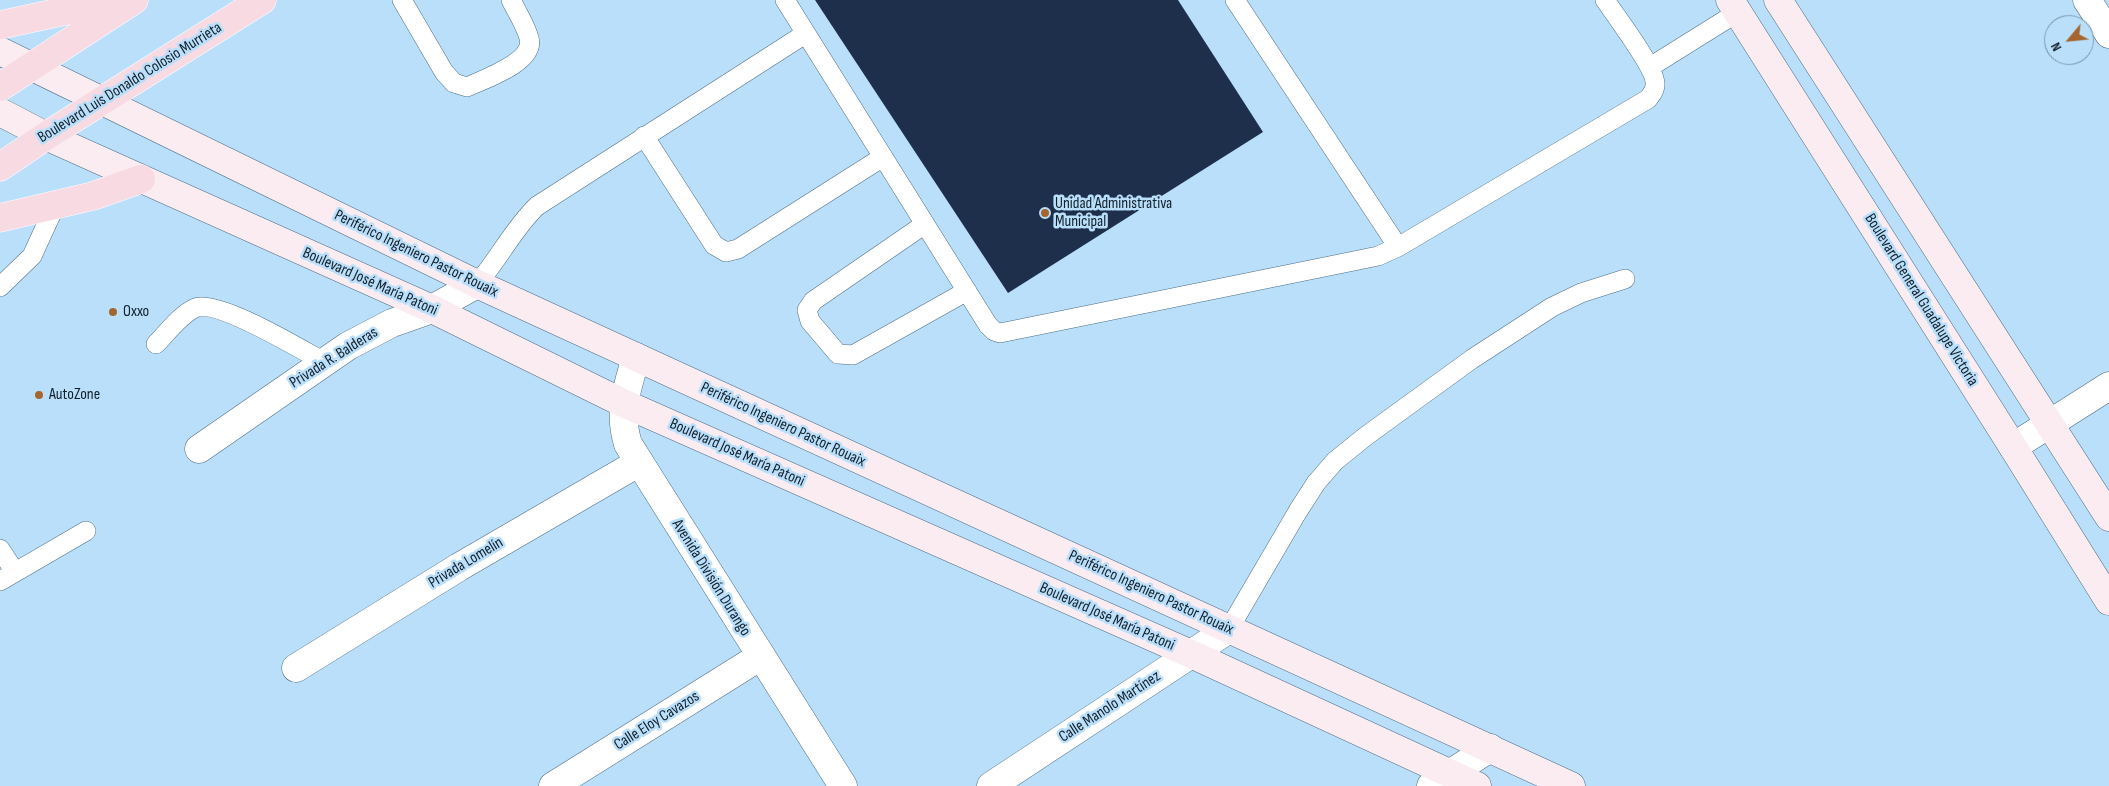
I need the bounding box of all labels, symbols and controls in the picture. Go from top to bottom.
north arrow [2044,15,2094,65]
street label: Boulevard Luis Donaldo Colosio Murrieta [35,18,225,148]
text: N [2047,40,2065,54]
place label: Unidad Administrativa Municipal [1055,194,1172,232]
street label: Periférico Ingeniero Pastor Rouaix [331,206,501,302]
marker: Unidad Administrativa Municipal [1039,207,1051,219]
street label: Boulevard General Guadalupe Victoria [1860,210,1982,390]
street label: Boulevard José María Patoni [299,244,441,320]
place label: Oxxo [123,302,149,322]
marker: Oxxo [107,306,119,318]
street label: Privada R. Balderas [286,323,382,393]
street label: Periférico Ingeniero Pastor Rouaix [697,378,869,472]
place label: AutoZone [49,385,100,405]
marker: AutoZone [33,389,45,401]
street label: Boulevard José María Patoni [666,415,808,491]
street label: Avenida División Durango [667,516,755,640]
street label: Privada Lomelín [425,533,507,593]
street label: Periférico Ingeniero Pastor Rouaix [1065,546,1237,640]
street label: Boulevard José María Patoni [1036,579,1178,655]
street label: Calle Manolo Martínez [1056,667,1164,747]
street label: Calle Eloy Cavazos [611,687,703,755]

